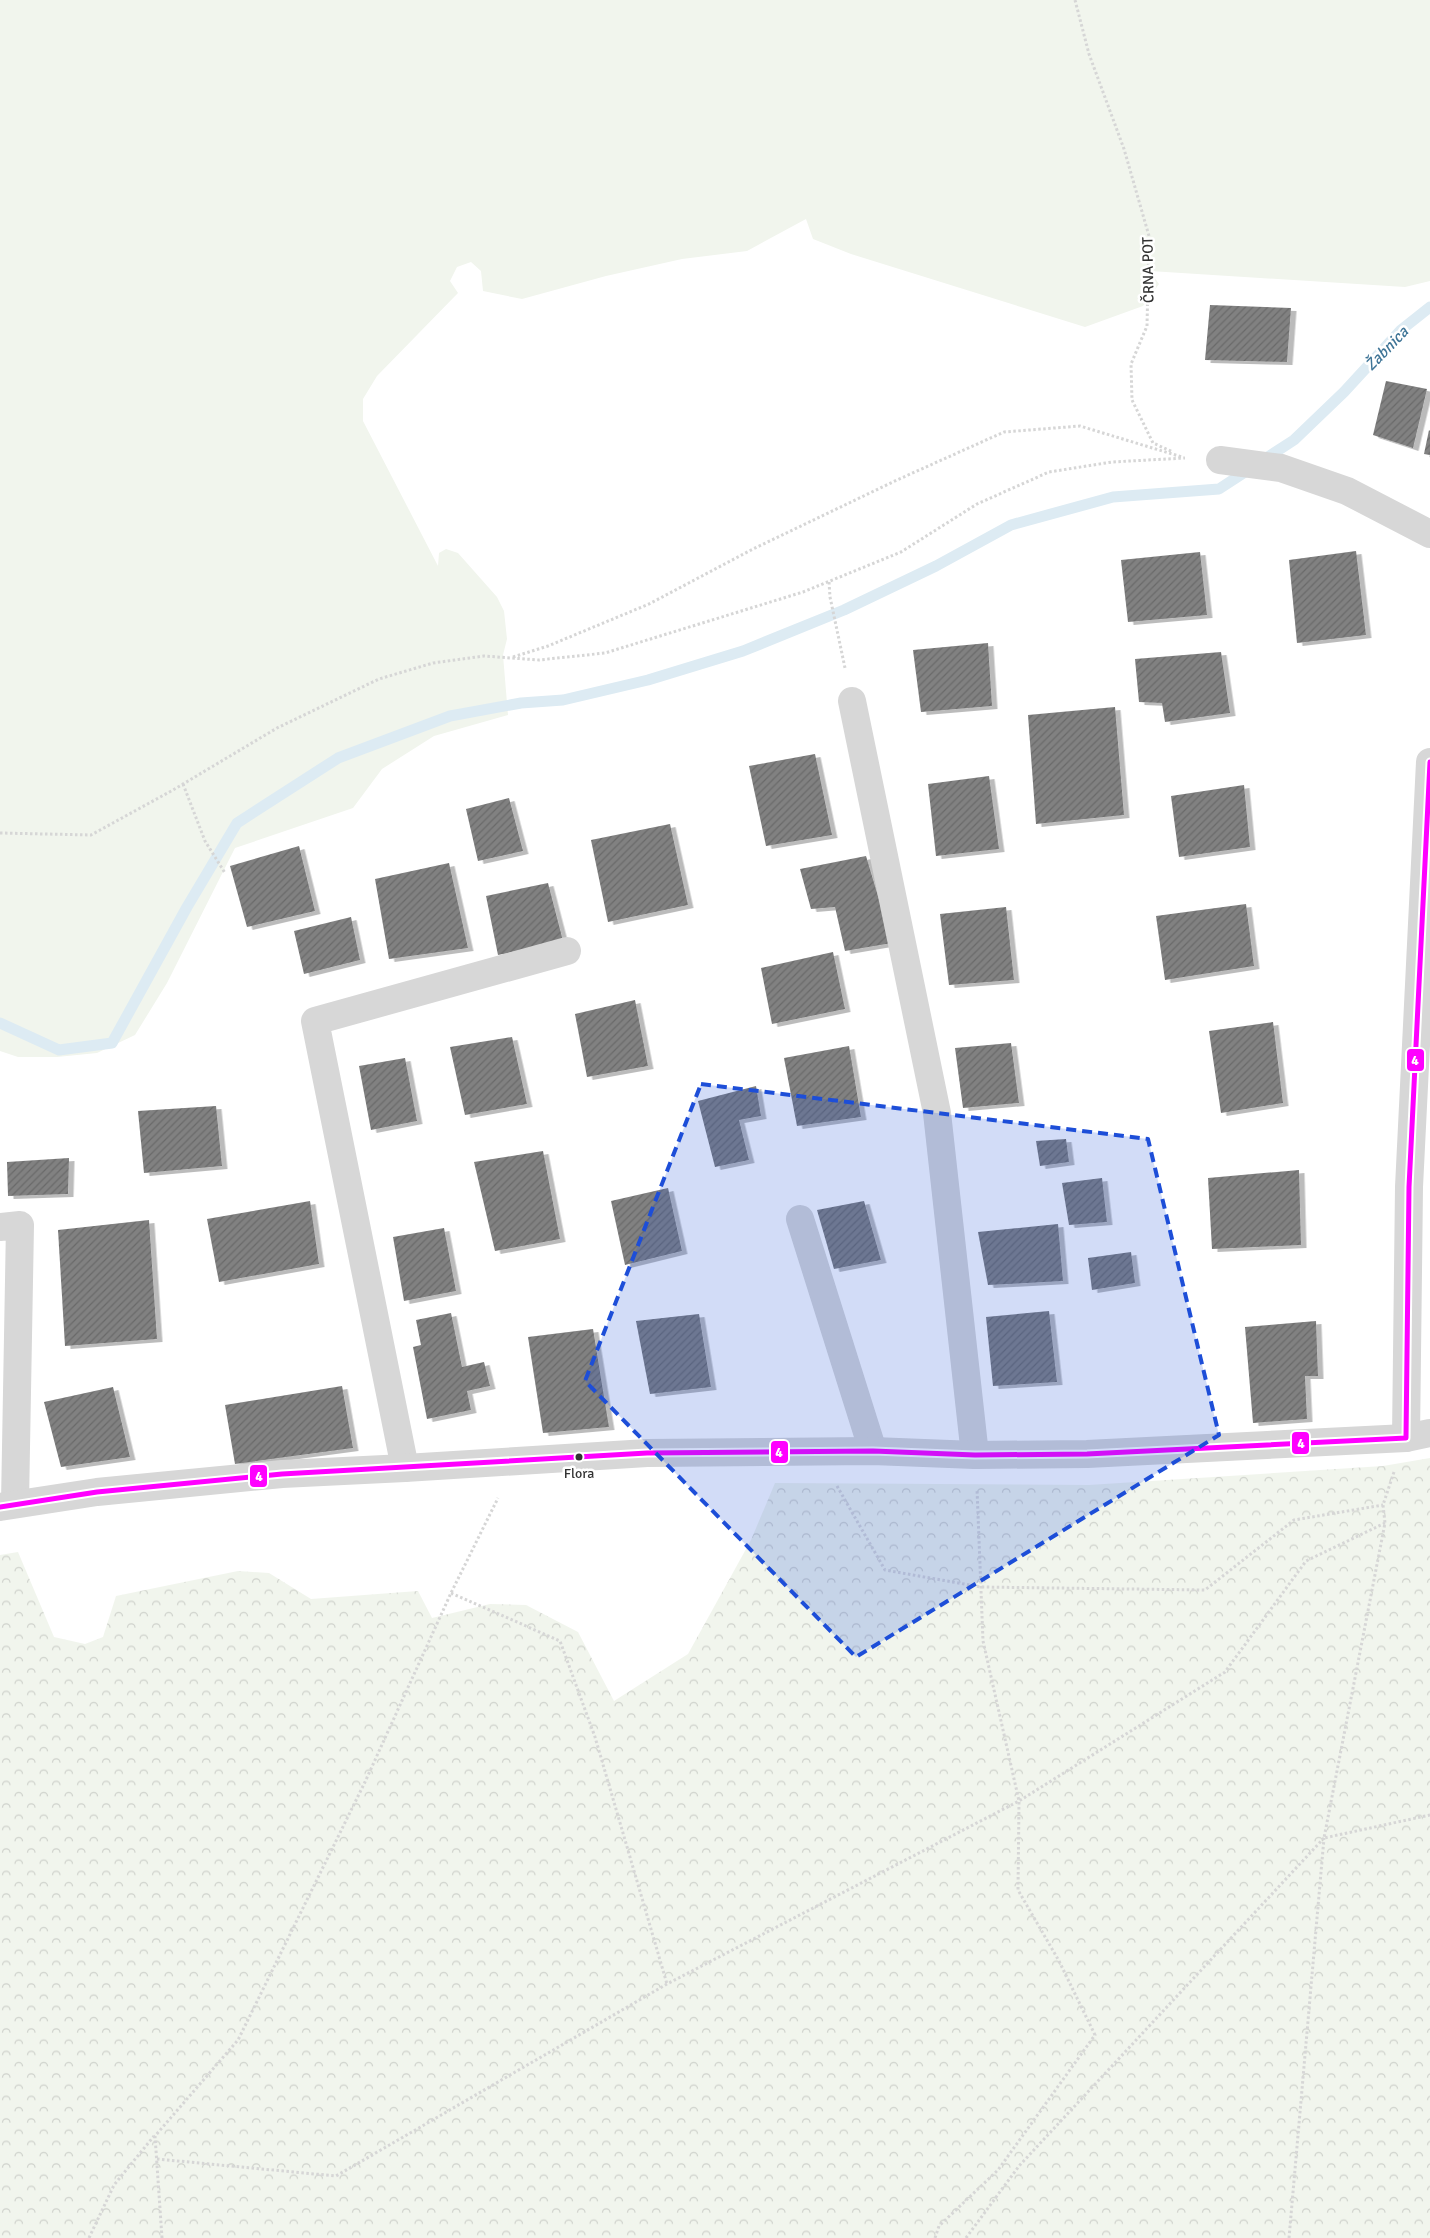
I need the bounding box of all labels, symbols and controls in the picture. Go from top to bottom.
street label: ČRNA POT [1137,236,1158,303]
water label: Žabnica [1361,322,1413,375]
line badge: 4 [1406,1048,1425,1072]
text: 4 [1411,1052,1419,1069]
line badge: 4 [1291,1431,1310,1455]
text: 4 [1297,1435,1305,1452]
line badge: 4 [770,1440,789,1464]
text: 4 [775,1444,783,1461]
marker: Flora [574,1452,584,1462]
line badge: 4 [249,1464,268,1488]
place label: Flora [564,1465,594,1482]
text: 4 [255,1468,263,1485]

